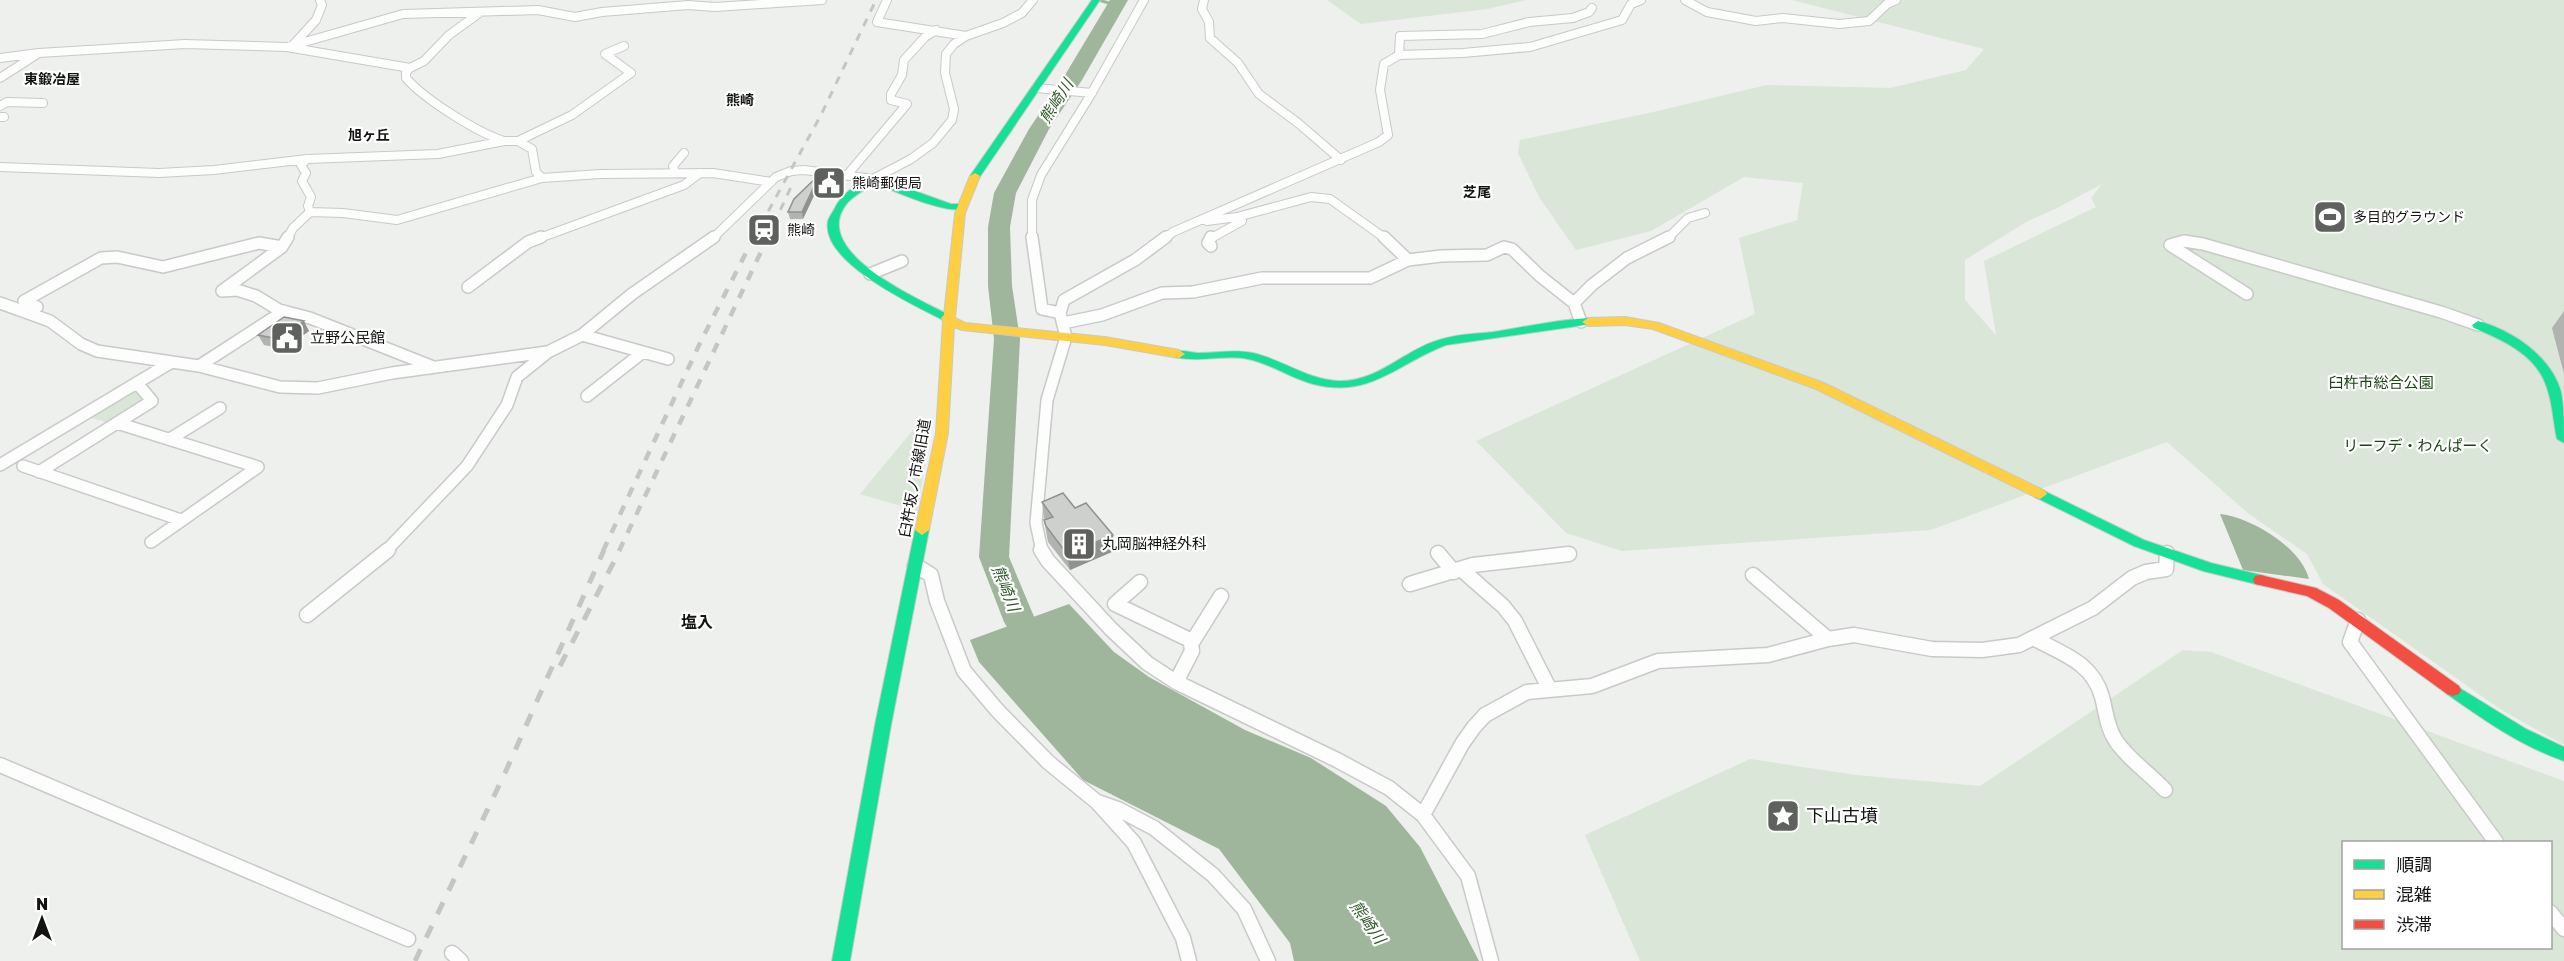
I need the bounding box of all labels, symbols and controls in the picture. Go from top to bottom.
district label: 東鍛冶屋 [24,70,80,87]
water label: 熊崎川 [1035,74,1078,127]
district label: 熊崎 [726,91,754,108]
district label: 旭ヶ丘 [348,126,390,143]
public building icon: 熊崎郵便局 [811,165,847,201]
place label: 熊崎郵便局 [852,174,922,191]
district label: 芝尾 [1463,183,1491,200]
sports icon: 多目的グラウンド [2312,199,2348,235]
place label: 多目的グラウンド [2353,208,2465,225]
station icon: 熊崎 [746,212,782,248]
place label: 熊崎 [787,221,815,238]
public building icon: 立野公民館 [269,320,305,356]
place label: 立野公民館 [310,328,385,346]
park label: 臼杵市総合公園 [2328,373,2434,391]
street label: 臼杵坂ノ市線旧道 [895,417,933,538]
park label: リーフデ・わんぱーく [2343,436,2493,454]
building icon: 丸岡脳神経外科 [1061,526,1097,562]
place label: 丸岡脳神経外科 [1102,534,1207,552]
water label: 熊崎川 [988,562,1025,616]
district label: 塩入 [681,612,713,632]
place icon: 下山古墳 [1765,798,1801,834]
place label: 下山古墳 [1806,804,1878,826]
legend [2342,841,2552,949]
text: 順調 [2396,853,2432,875]
text: 混雑 [2396,883,2432,905]
north arrow [12,889,72,949]
text: N [36,894,48,914]
water label: 熊崎川 [1346,897,1391,949]
text: 渋滞 [2396,913,2432,935]

